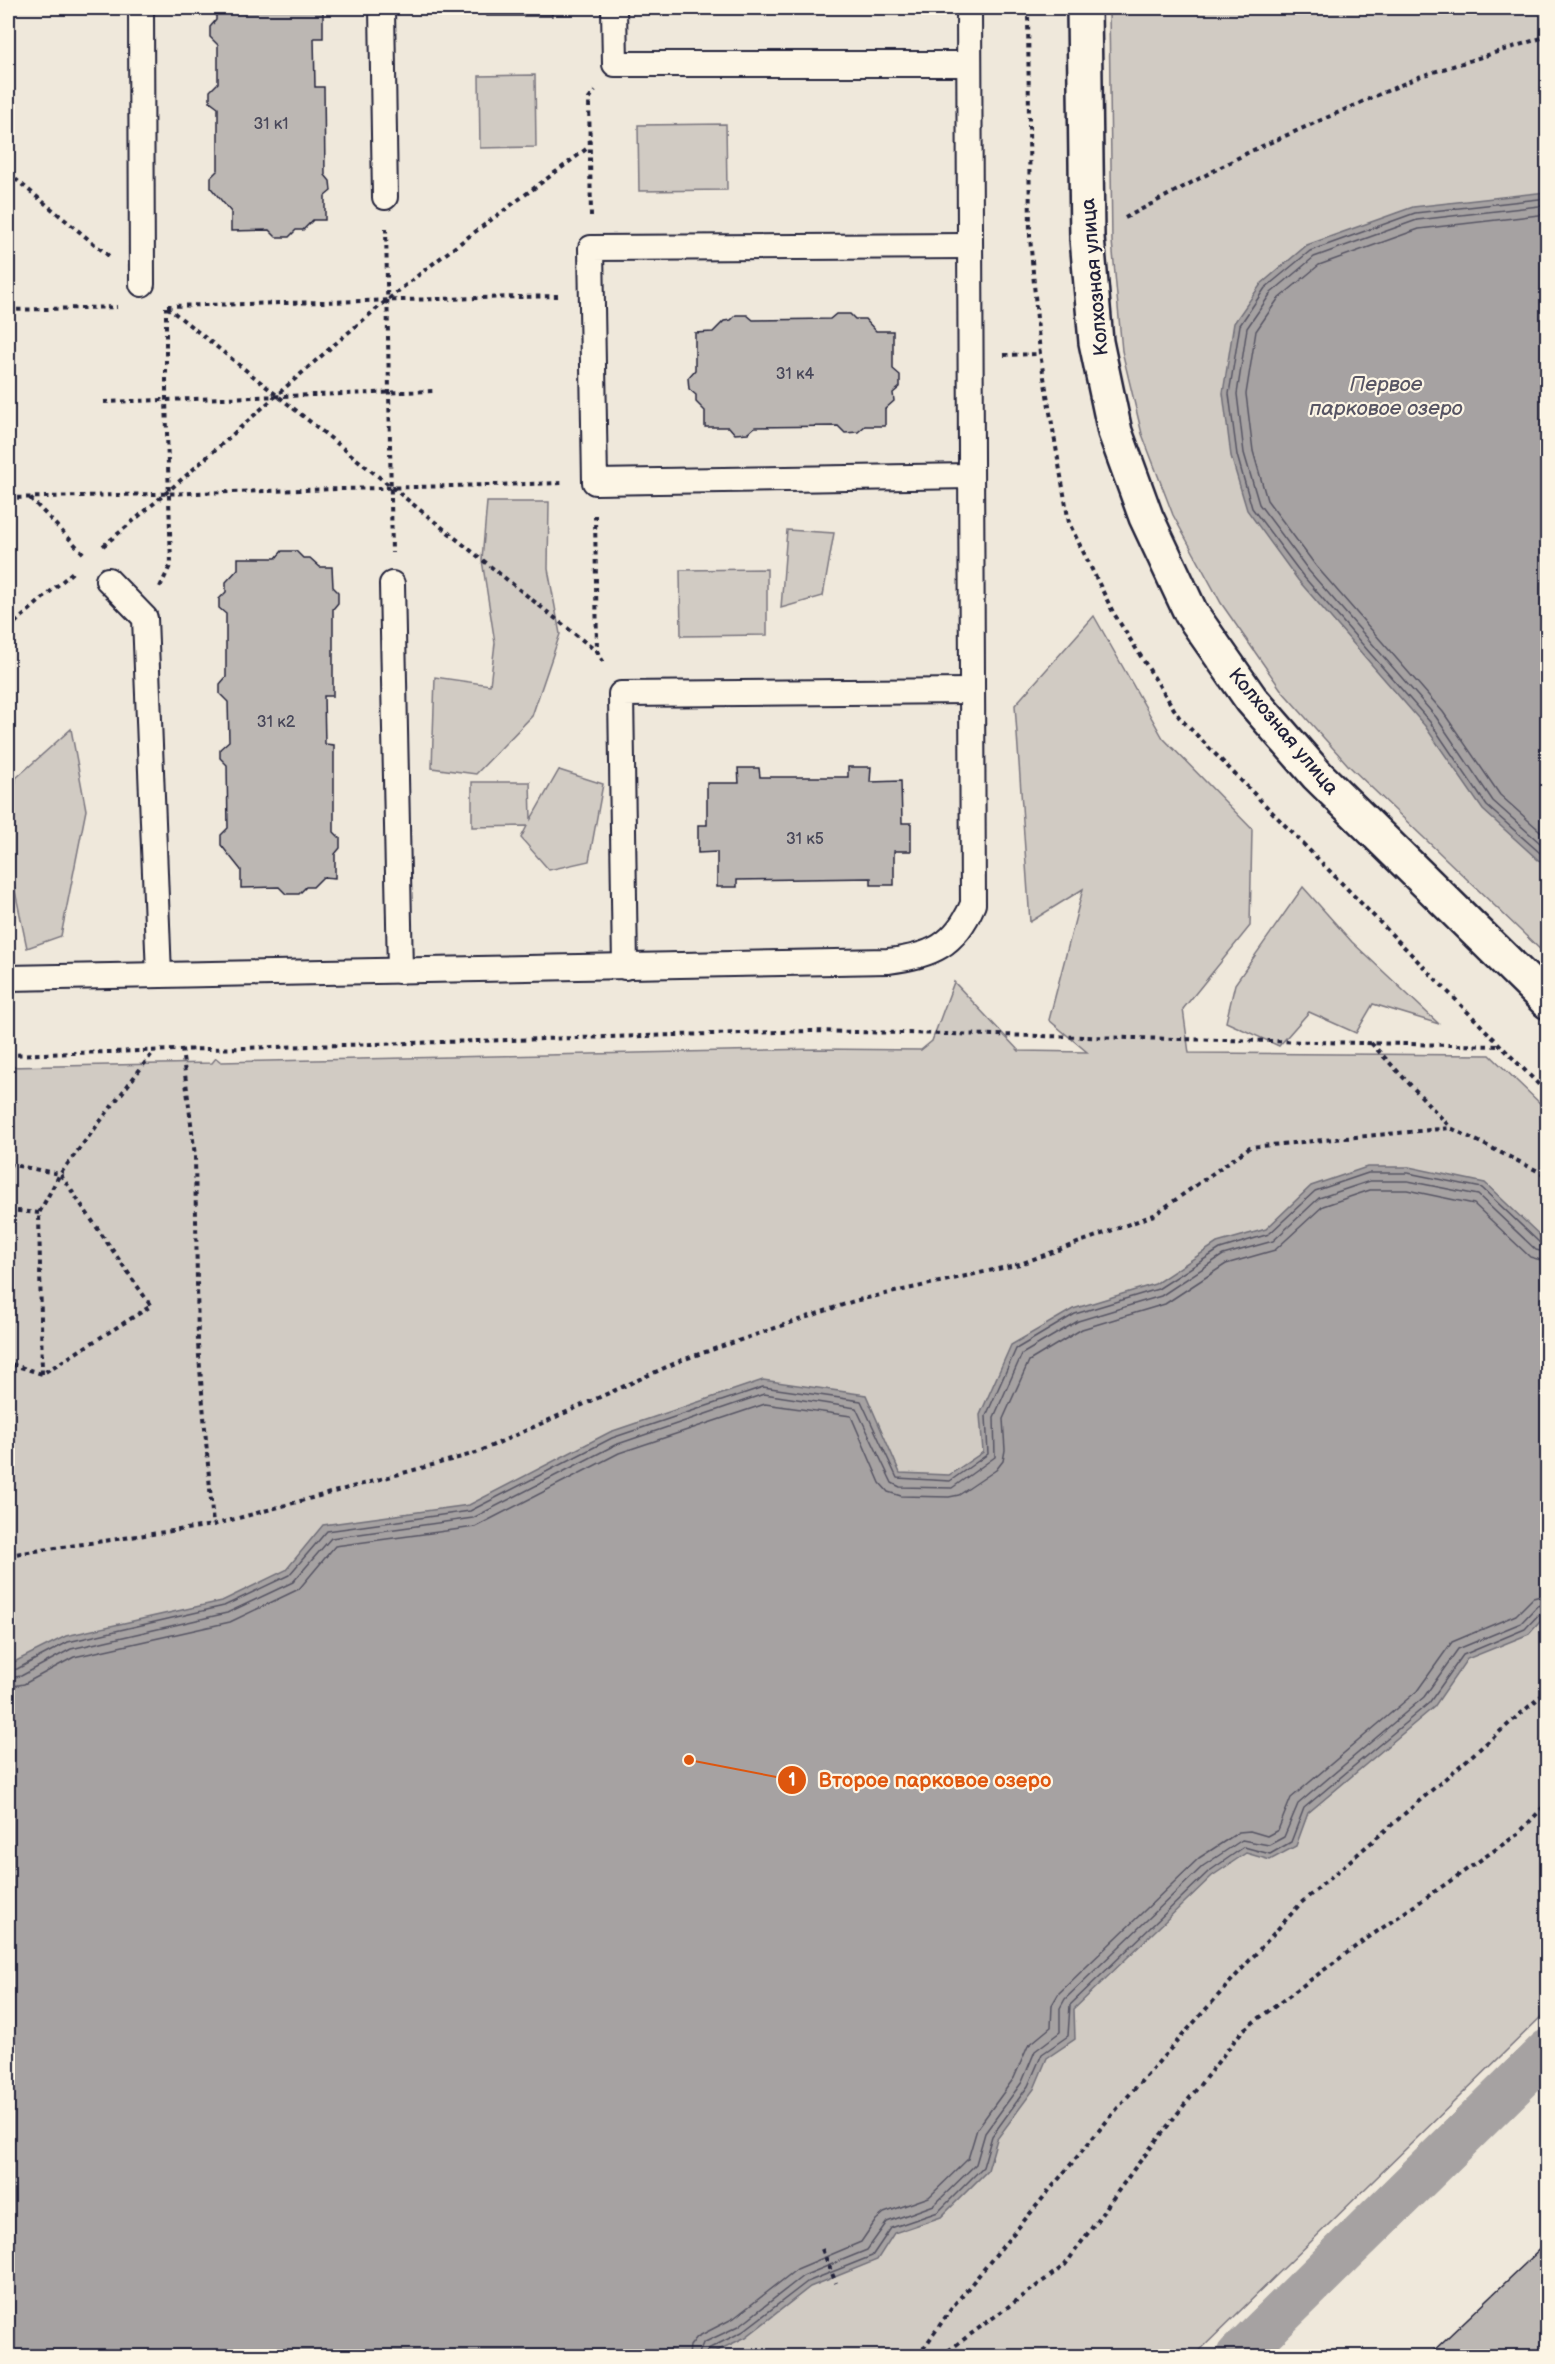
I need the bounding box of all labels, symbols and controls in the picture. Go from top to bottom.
house number: 31 к1 [253,115,289,134]
street label: Колхозная улица [1076,197,1114,357]
house number: 31 к4 [776,365,815,384]
water label: Первое парковое озеро [1309,372,1463,421]
street label: Колхозная улица [1223,663,1343,800]
house number: 31 к2 [257,713,296,732]
house number: 31 к5 [786,830,824,849]
callout: Второе парковое озеро [777,1760,1064,1799]
text: Второе парковое озеро [819,1768,1051,1793]
text: 1 [788,1770,796,1791]

